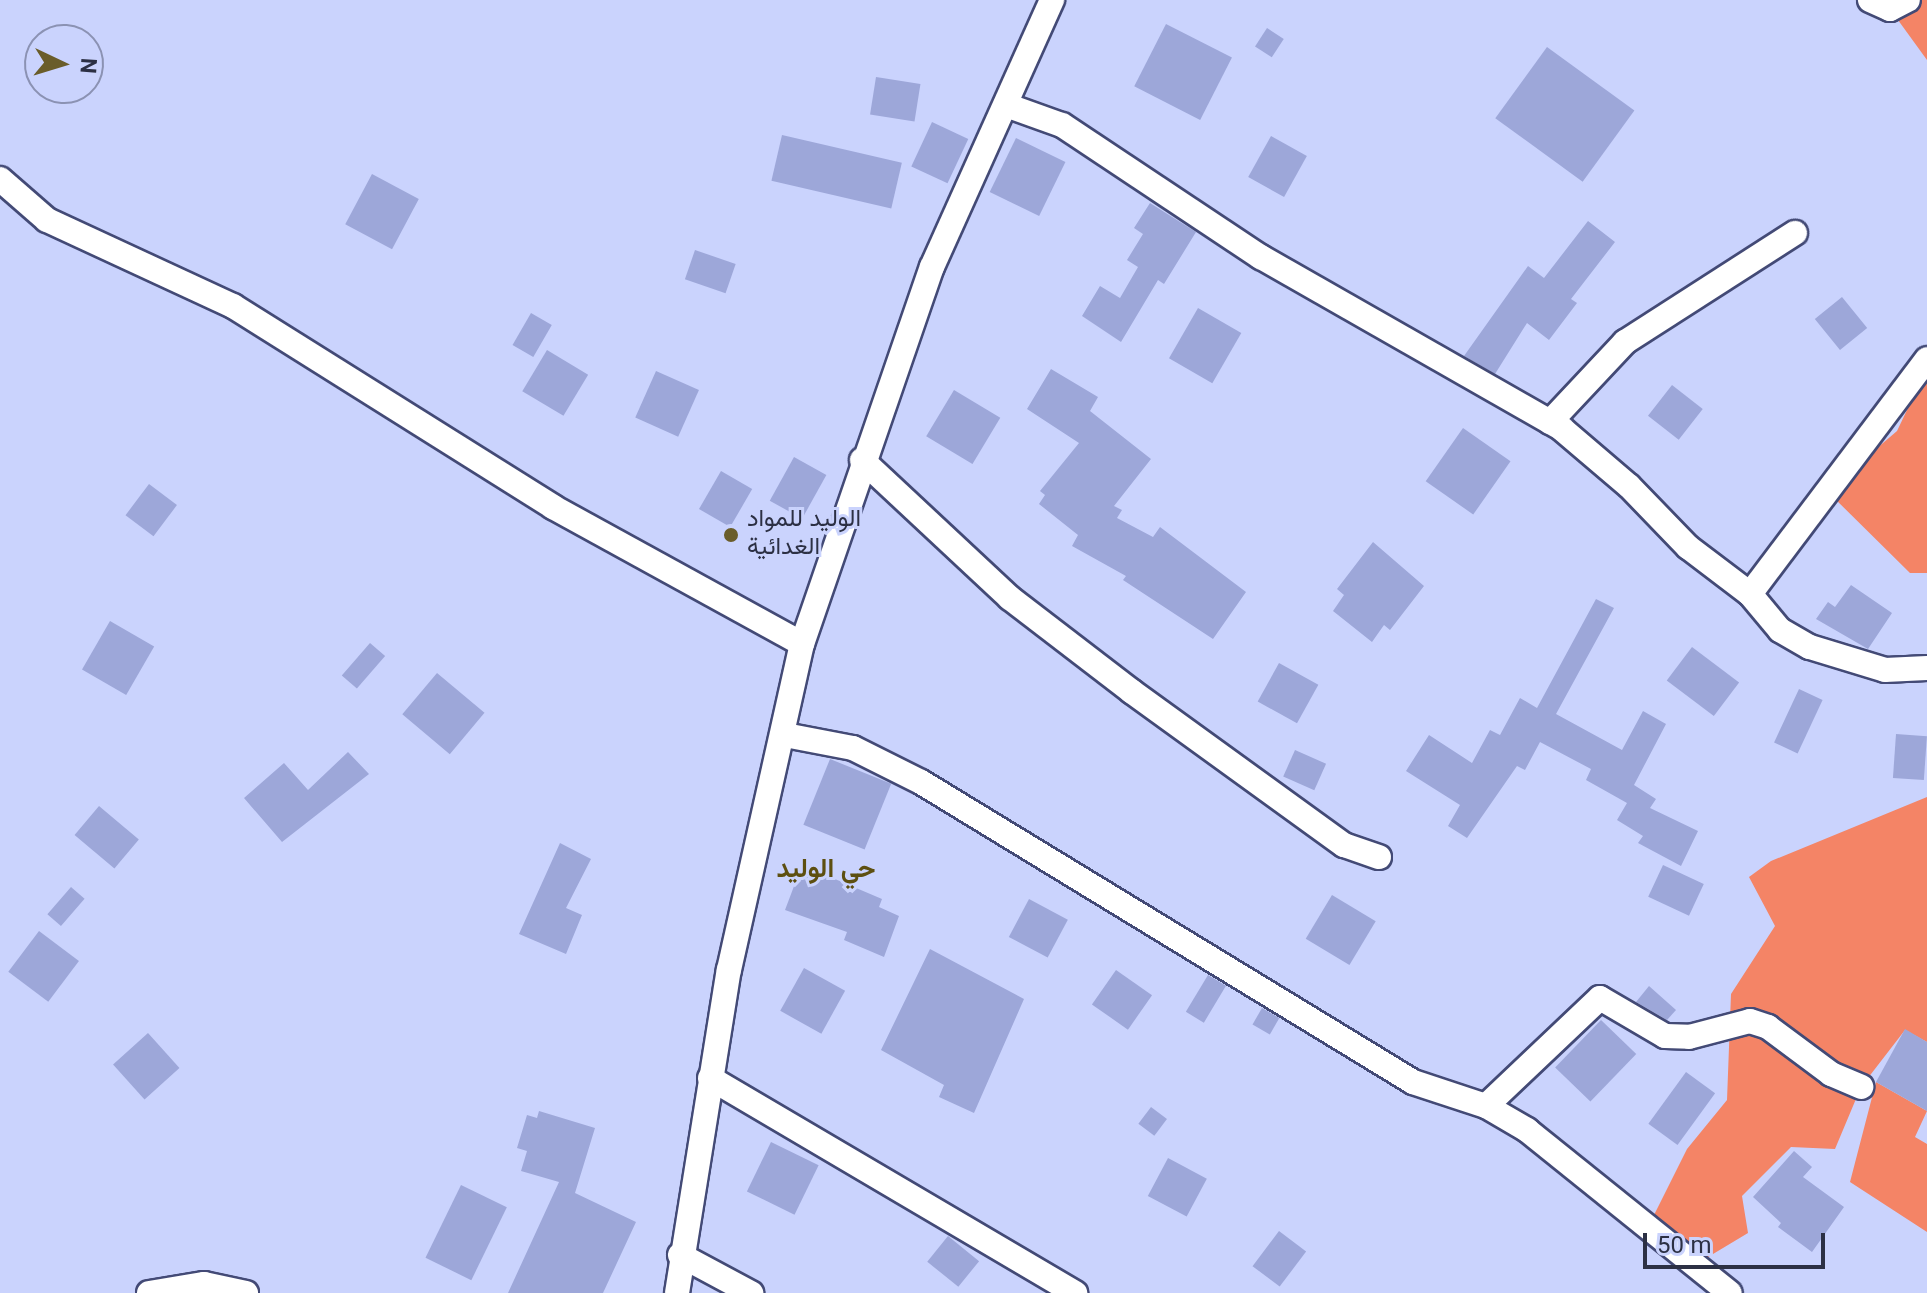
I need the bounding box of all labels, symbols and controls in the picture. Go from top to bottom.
north arrow [24,24,104,104]
text: N [68,57,104,75]
place label: الوليد للمواد الغدائية [747,507,861,563]
marker: الوليد للمواد الغدائية [722,526,740,544]
district label: حي الوليد [776,855,876,887]
scale bar [1647,1217,1829,1267]
text: 50 m [1657,1228,1711,1266]

